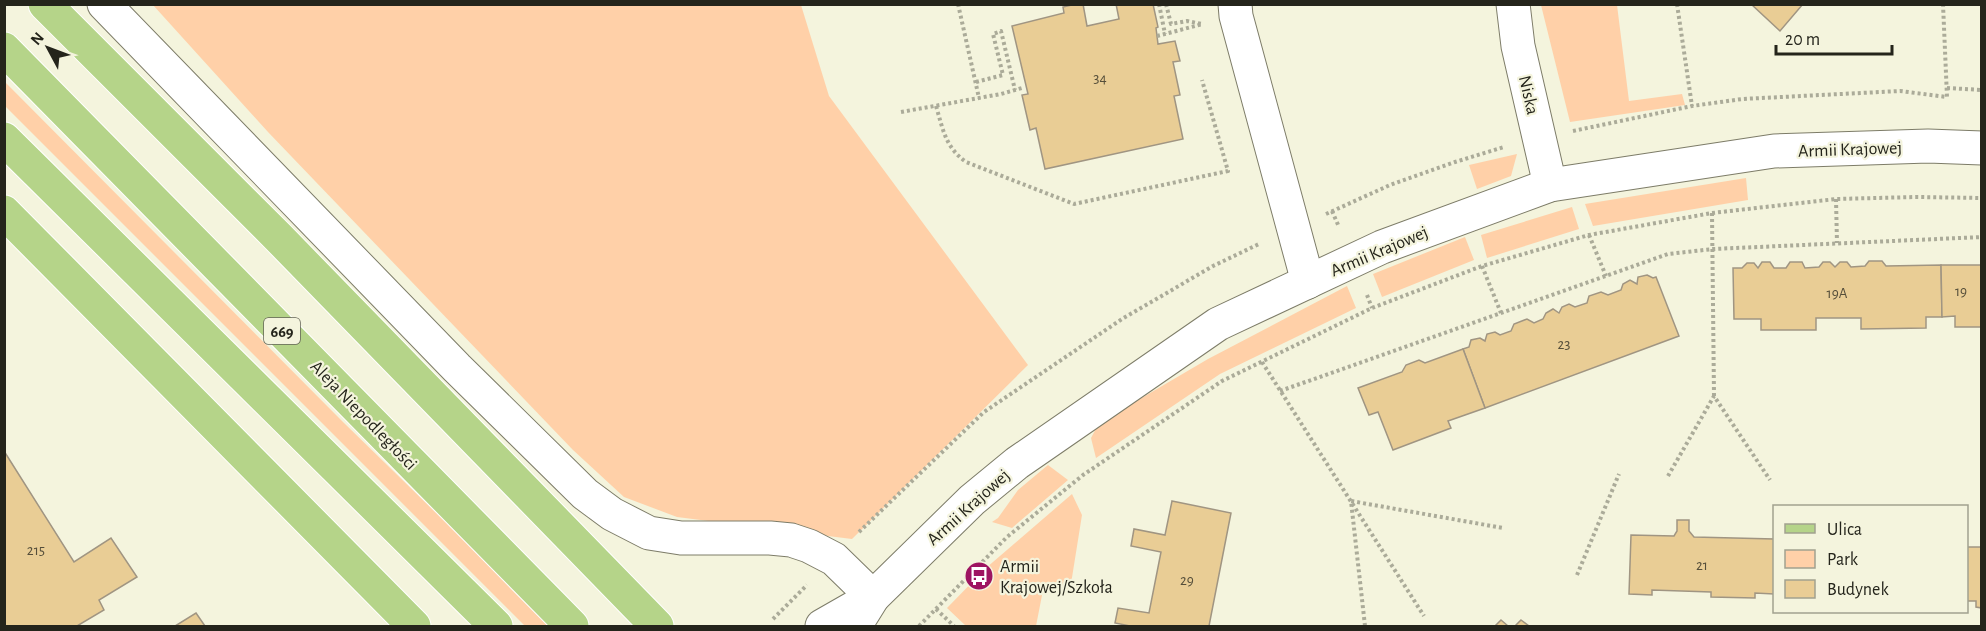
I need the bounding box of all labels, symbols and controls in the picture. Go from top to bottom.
north arrow [18,18,78,78]
scale bar [1776,18,1892,56]
text: N [28,29,47,48]
text: 20 m [1785,31,1820,49]
house number: 34 [1093,71,1107,86]
street label: Niska [1515,74,1541,116]
street label: Armii Krajowej [1798,139,1902,161]
street label: Armii Krajowej [1328,223,1431,281]
house number: 19 [1955,284,1967,299]
house number: 19A [1827,286,1848,301]
road number: 669 [264,318,300,344]
house number: 23 [1557,337,1571,352]
street label: Aleja Niepodległości [307,358,420,474]
street label: Armii Krajowej [924,466,1013,549]
legend [1773,505,1968,613]
text: Ulica [1827,521,1862,539]
house number: 215 [27,543,45,558]
text: Park [1827,551,1859,569]
place label: Armii Krajowej/Szkoła [1000,558,1113,597]
house number: 21 [1696,558,1708,573]
bus stop icon: Armii Krajowej/Szkoła [963,560,995,592]
house number: 29 [1180,573,1194,588]
text: Budynek [1827,581,1889,599]

